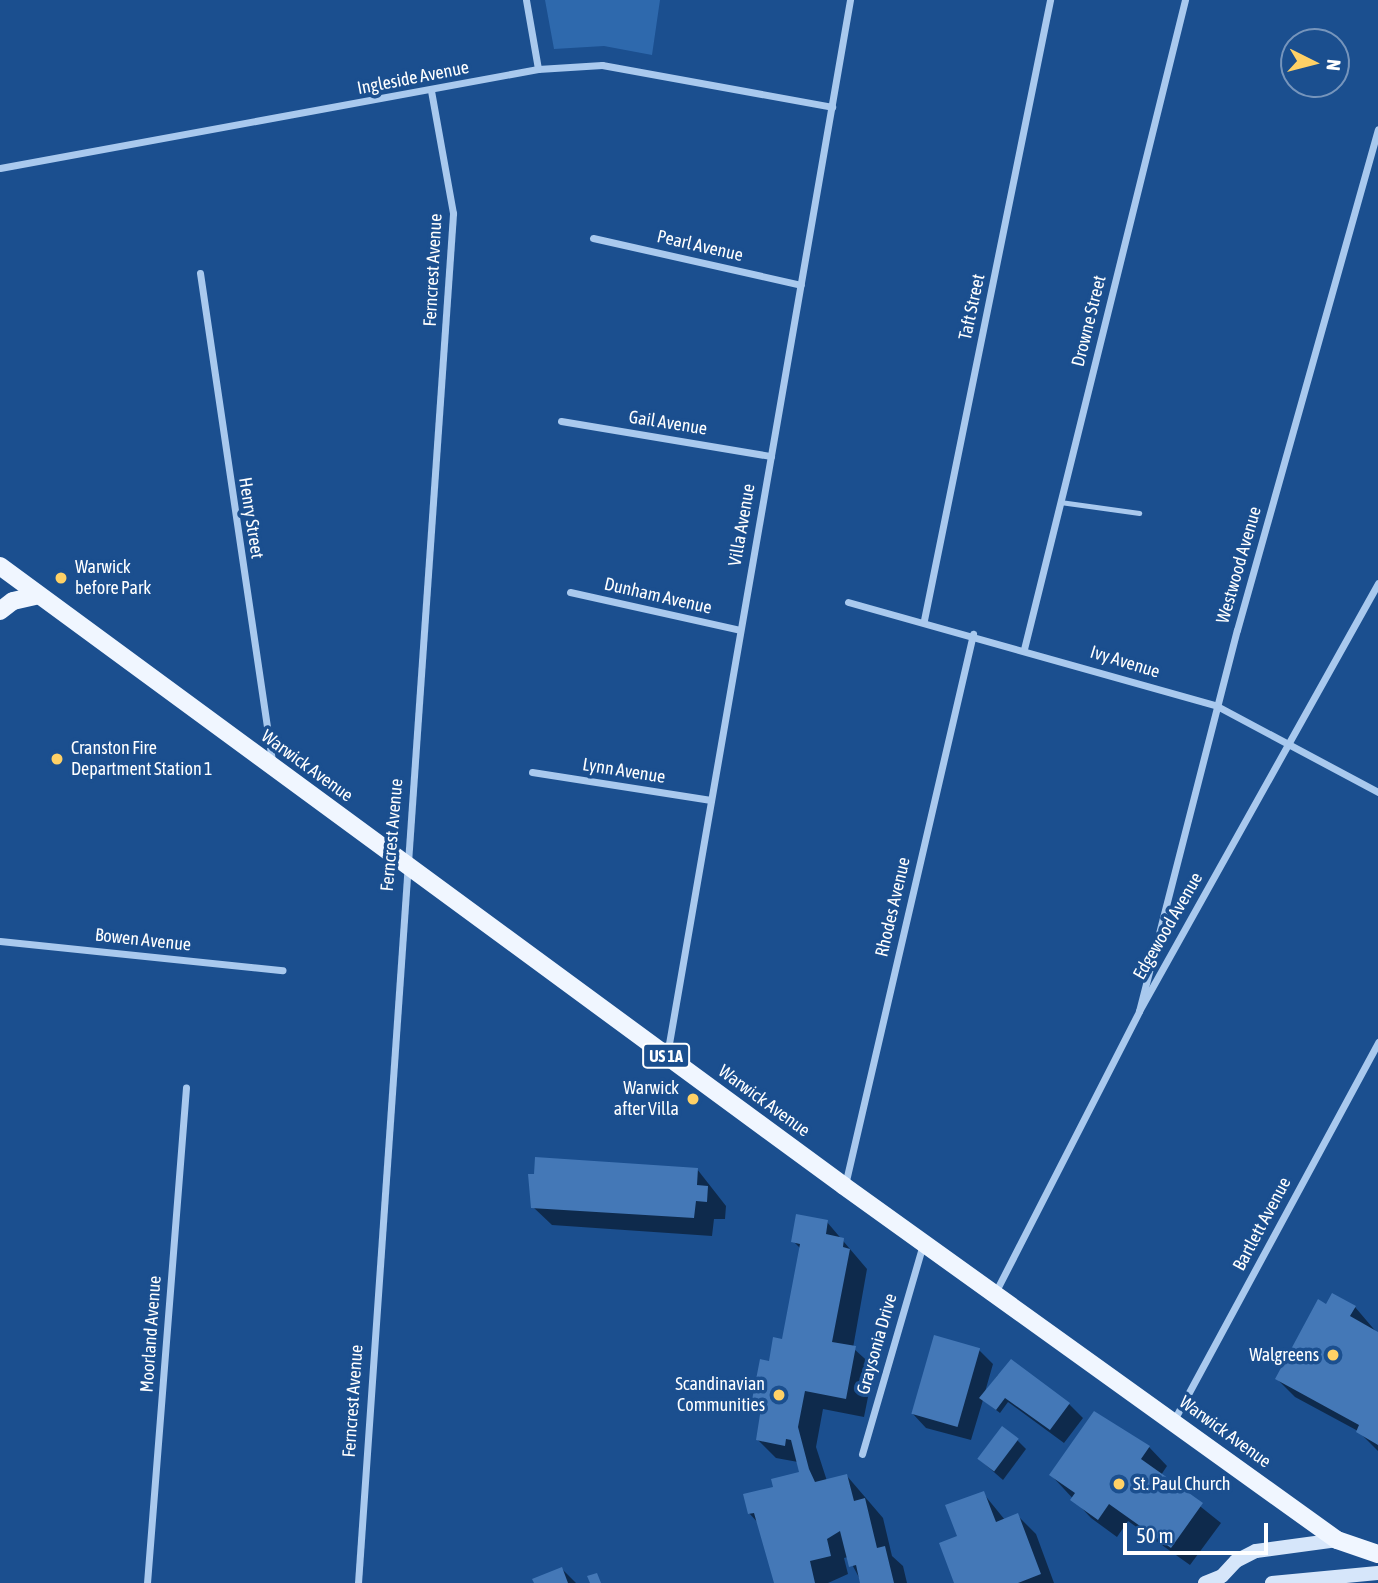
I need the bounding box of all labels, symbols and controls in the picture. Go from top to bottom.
north arrow [1280,28,1350,98]
street label: Ingleside Avenue [355,57,471,99]
text: N [1322,58,1345,72]
street label: Ferncrest Avenue [419,213,447,327]
street label: Pearl Avenue [655,226,745,266]
street label: Taft Street [954,272,990,342]
street label: Drowne Street [1067,273,1111,369]
street label: Gail Avenue [627,406,709,440]
street label: Henry Street [234,476,268,560]
street label: Villa Avenue [724,482,760,568]
street label: Westwood Avenue [1212,504,1266,626]
place label: Warwick before Park [75,557,151,600]
marker: Warwick before Park [53,570,69,586]
street label: Dunham Avenue [602,573,714,619]
street label: Ivy Avenue [1088,641,1162,683]
street label: Warwick Avenue [257,726,357,806]
place label: Cranston Fire Department Station 1 [71,738,213,780]
marker: Cranston Fire Department Station 1 [49,751,65,767]
street label: Lynn Avenue [581,754,667,788]
street label: Ferncrest Avenue [376,778,408,892]
street label: Rhodes Avenue [871,855,915,959]
street label: Edgewood Avenue [1129,869,1207,983]
street label: Bowen Avenue [94,924,192,956]
road number: US 1A [642,1044,690,1068]
street label: Warwick Avenue [714,1061,814,1141]
place label: Warwick after Villa [614,1078,679,1120]
marker: Warwick after Villa [685,1091,701,1107]
street label: Bartlett Avenue [1228,1174,1296,1274]
street label: Moorland Avenue [136,1275,166,1393]
street label: Graysonia Drive [852,1291,902,1397]
street label: Ferncrest Avenue [338,1344,368,1458]
place label: Walgreens [1249,1344,1319,1366]
marker: Walgreens [1325,1347,1341,1363]
place label: Scandinavian Communities [675,1374,765,1416]
marker: Scandinavian Communities [771,1387,787,1403]
street label: Warwick Avenue [1175,1392,1275,1472]
place label: St. Paul Church [1133,1473,1230,1495]
marker: St. Paul Church [1111,1476,1127,1492]
scale bar [1126,1510,1271,1554]
text: 50 m [1136,1523,1174,1547]

